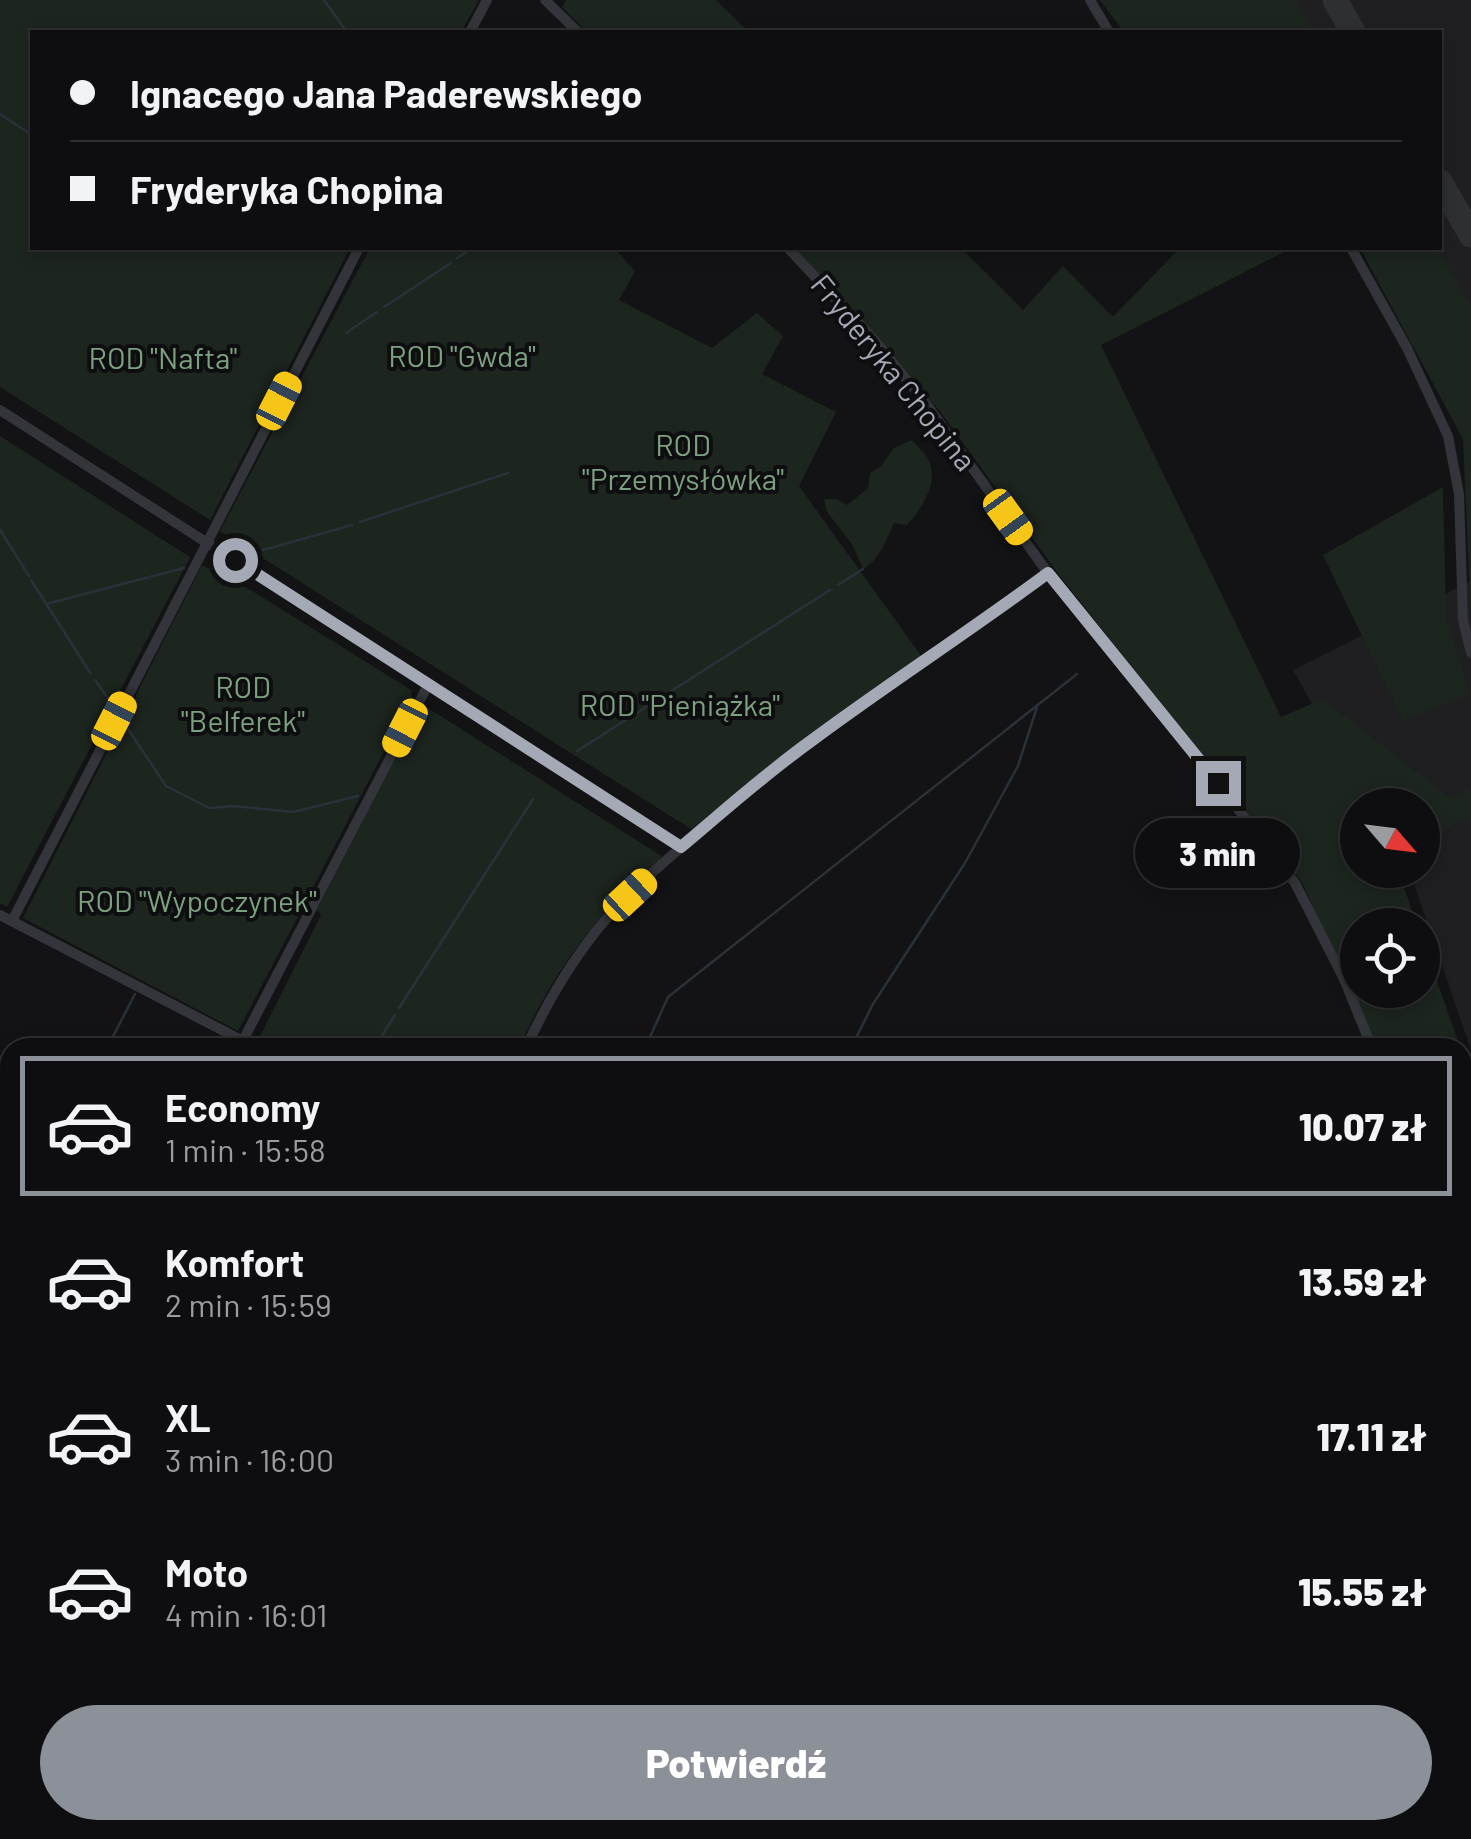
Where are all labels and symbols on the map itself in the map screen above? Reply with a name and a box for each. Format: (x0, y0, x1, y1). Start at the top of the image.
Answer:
street label: Fryderyka Chopina (804, 266, 985, 477)
park label: ROD "Gwda" (388, 337, 536, 373)
park label: ROD "Nafta" (89, 339, 238, 375)
car (252, 367, 306, 435)
park label: ROD "Przemysłówka" (582, 426, 784, 496)
car (978, 484, 1038, 550)
route start (213, 538, 258, 583)
park label: ROD "Belferek" (181, 668, 305, 738)
park label: ROD "Pieniążka" (580, 686, 780, 722)
car (87, 687, 141, 755)
car (378, 694, 432, 762)
route end (1196, 761, 1241, 806)
north arrow (1340, 788, 1440, 888)
callout: 3 min (1136, 818, 1300, 888)
car (598, 864, 662, 926)
park label: ROD "Wypoczynek" (77, 882, 317, 918)

